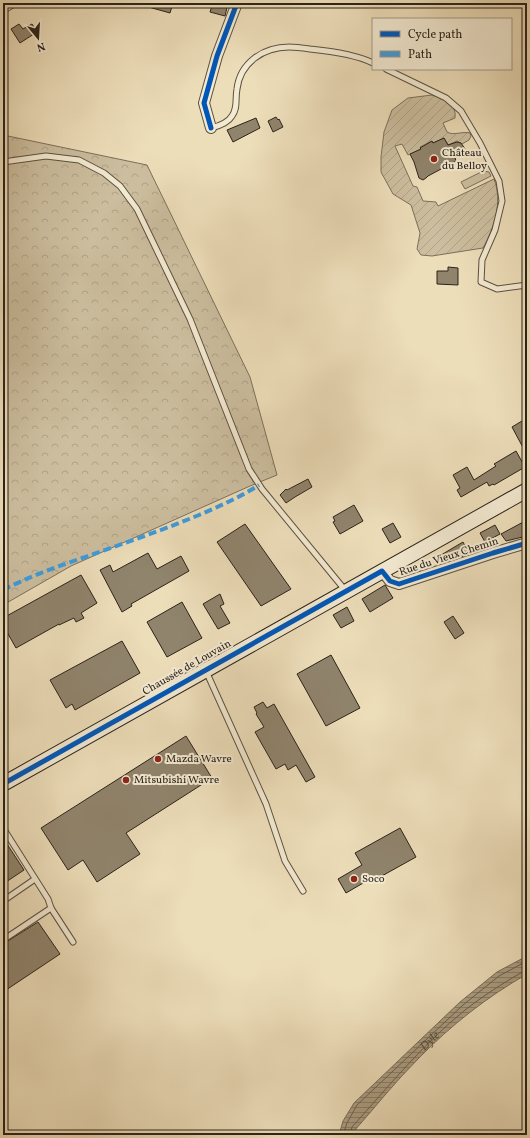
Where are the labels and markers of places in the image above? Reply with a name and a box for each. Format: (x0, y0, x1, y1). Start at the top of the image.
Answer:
place label: Château du Belloy (442, 146, 487, 174)
marker: Château du Belloy (429, 154, 439, 164)
place label: Mazda Wavre (166, 752, 232, 767)
marker: Mazda Wavre (153, 754, 163, 764)
place label: Mitsubishi Wavre (134, 773, 219, 788)
marker: Mitsubishi Wavre (121, 775, 131, 785)
place label: Soco (362, 872, 385, 887)
marker: Soco (349, 874, 359, 884)

